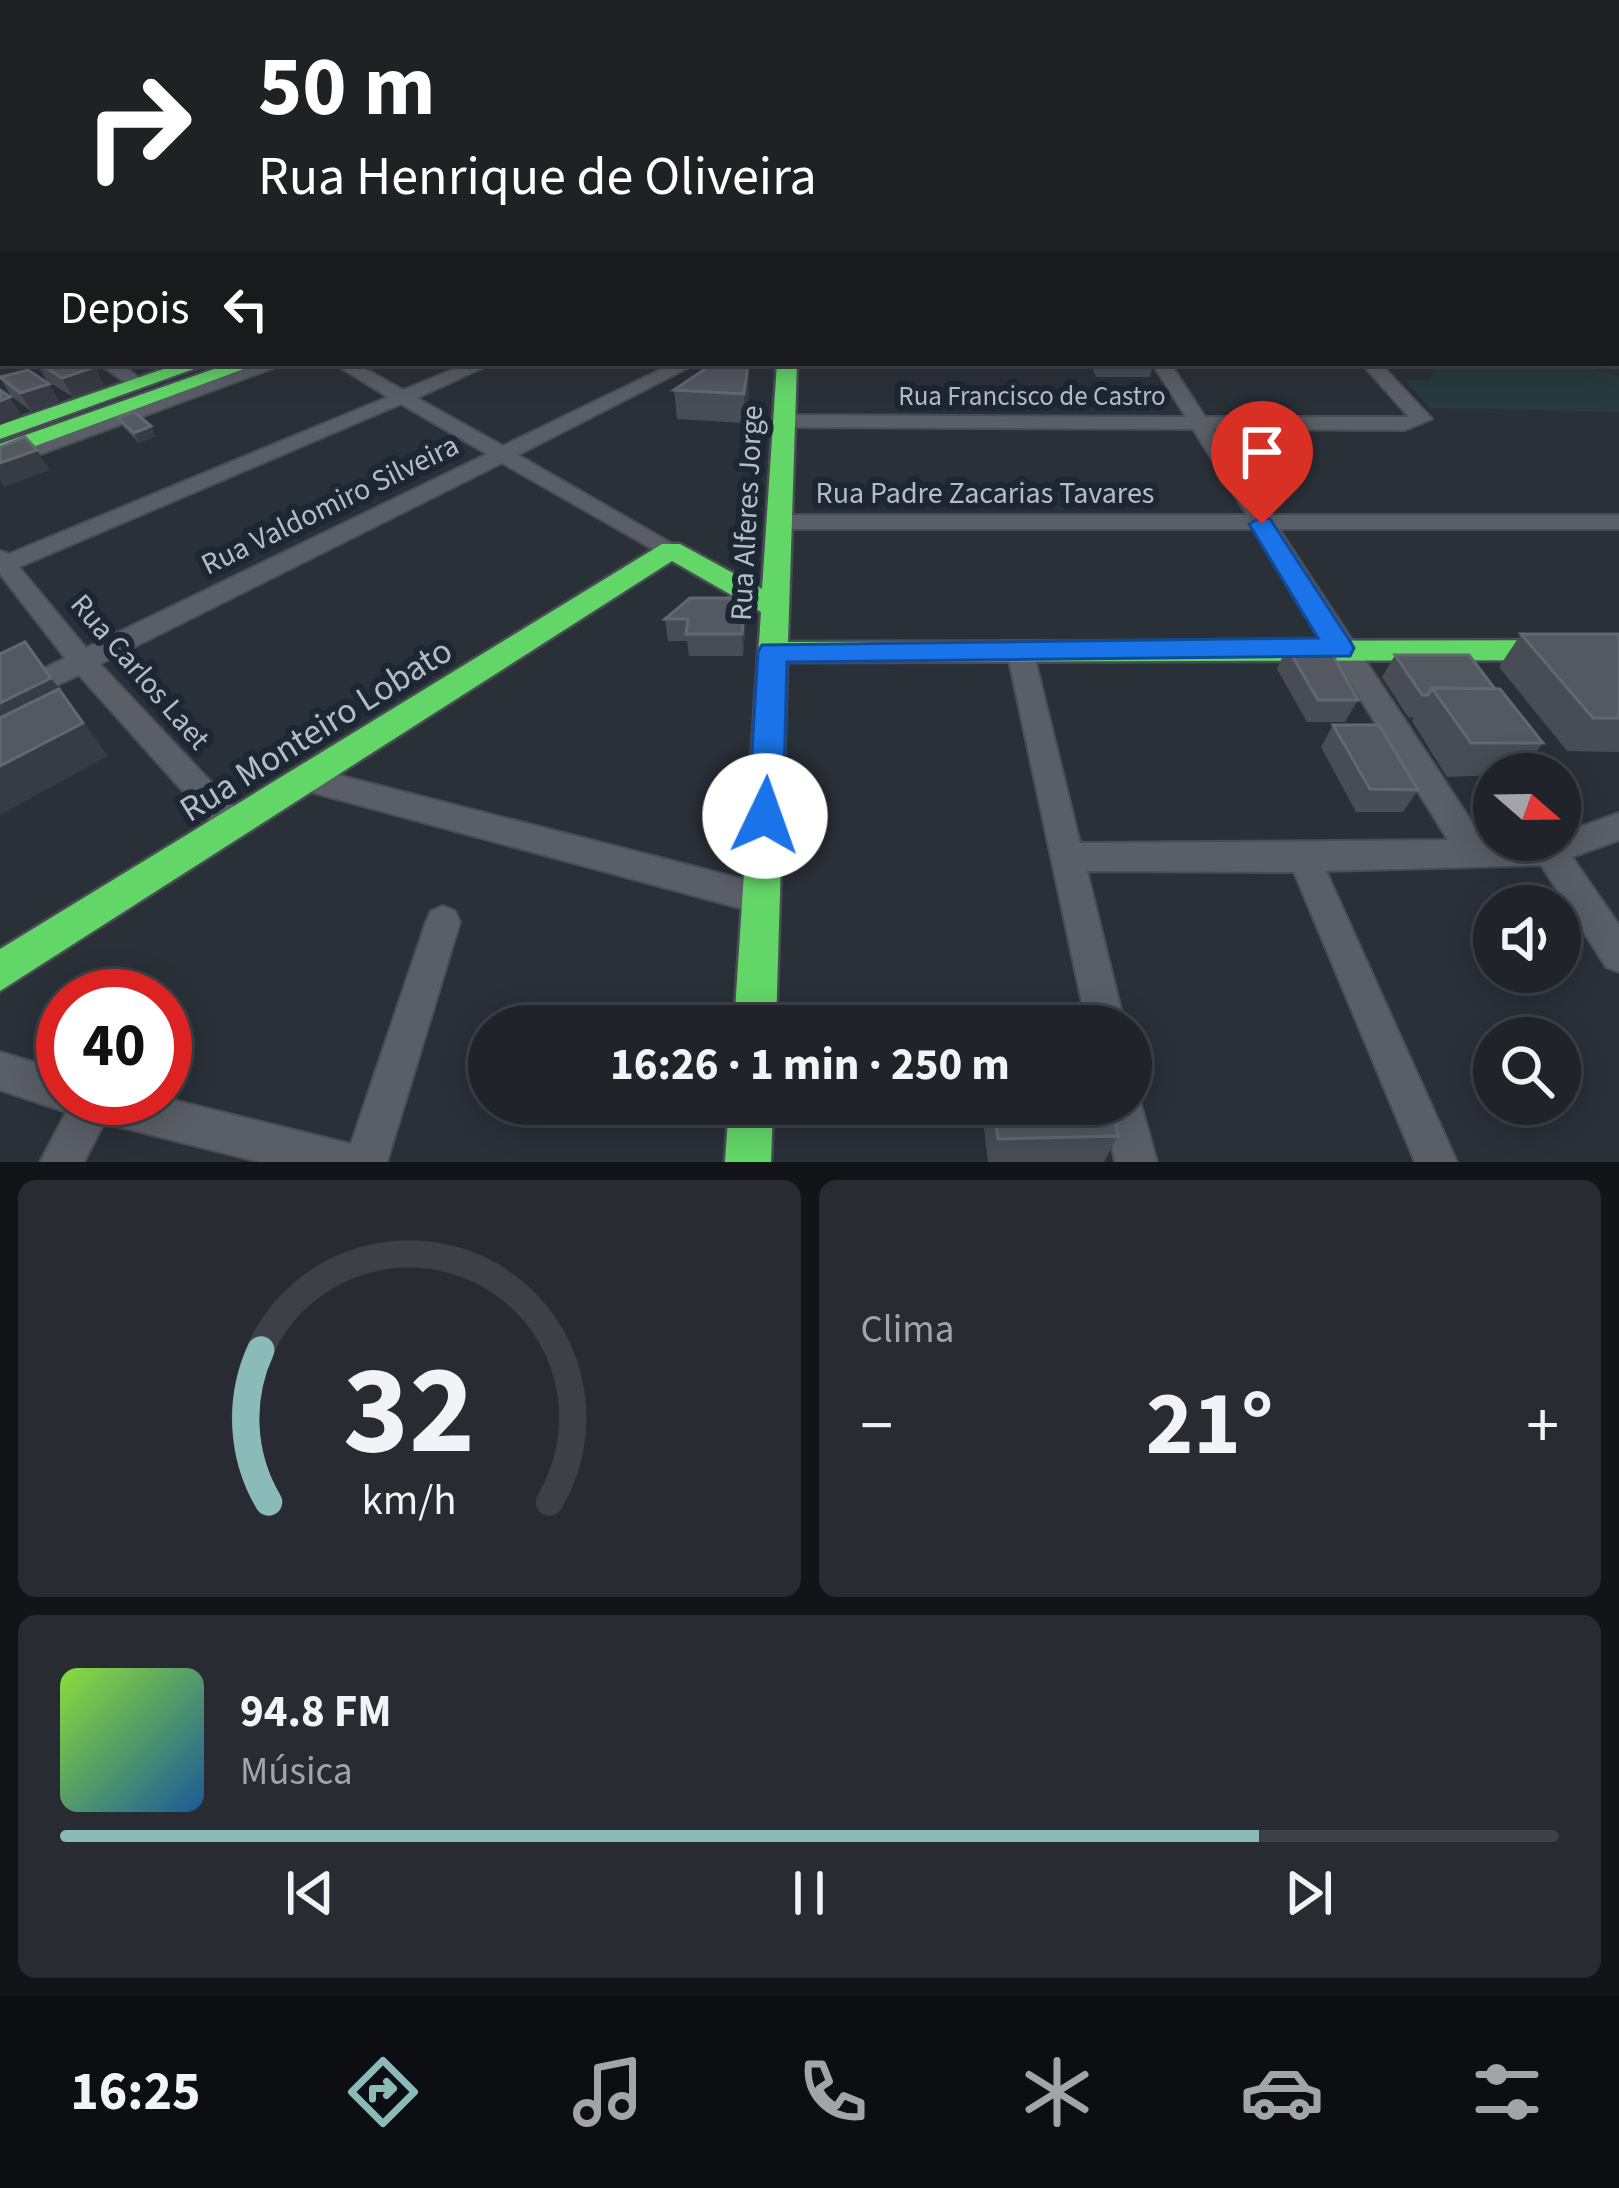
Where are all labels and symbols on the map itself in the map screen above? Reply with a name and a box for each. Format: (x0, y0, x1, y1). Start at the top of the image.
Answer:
street label: Rua Francisco de Castro (898, 377, 1166, 416)
pin (1211, 401, 1313, 524)
street label: Rua Alferes Jorge (720, 404, 774, 622)
street label: Rua Valdomiro Silveira (194, 424, 466, 586)
street label: Rua Padre Zacarias Tavares (816, 472, 1154, 515)
street label: Rua Carlos Laet (60, 585, 220, 759)
street label: Rua Monteiro Lobato (170, 625, 462, 835)
position arrow (702, 753, 828, 879)
north arrow (1473, 753, 1581, 861)
speed limit sign: 40 (36, 969, 192, 1125)

